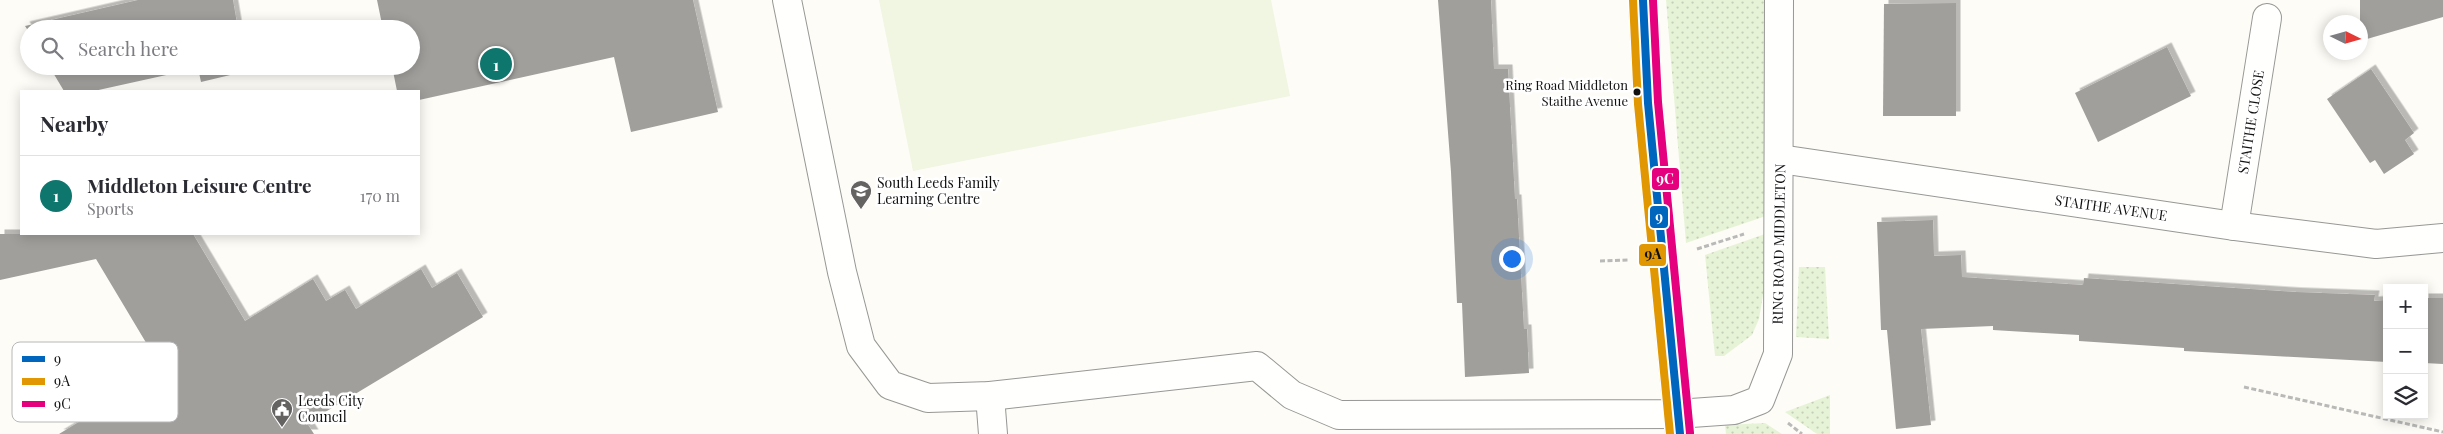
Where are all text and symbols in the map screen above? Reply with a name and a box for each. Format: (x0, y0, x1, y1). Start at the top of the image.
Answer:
north arrow (2323, 15, 2368, 60)
search box (20, 20, 420, 75)
icon: search (38, 34, 66, 62)
text: Search here (78, 35, 178, 61)
pin: 1 (480, 45, 512, 83)
street label: STAITHE CLOSE (2233, 69, 2268, 175)
place label: Ring Road Middleton Staithe Avenue (1505, 76, 1628, 109)
marker: Ring Road Middleton Staithe Avenue (1632, 87, 1642, 97)
text: Nearby (40, 109, 109, 137)
street label: RING ROAD MIDDLETON (1768, 163, 1789, 325)
line badge: 9C (1651, 167, 1680, 191)
text: 9C (1656, 169, 1674, 188)
text: Middleton Leisure Centre (87, 172, 312, 198)
place label: South Leeds Family Learning Centre (877, 173, 1000, 208)
school or university icon: South Leeds Family Learning Centre (849, 179, 873, 210)
text: 1 (53, 185, 59, 206)
text: 170 m (360, 185, 400, 206)
street label: STAITHE AVENUE (2054, 190, 2168, 225)
text: Sports (87, 198, 134, 219)
line badge: 9 (1649, 205, 1669, 229)
text: 9 (1655, 207, 1663, 226)
line badge: 9A (1638, 243, 1667, 267)
text: 9A (1644, 244, 1662, 263)
your location (1499, 246, 1525, 272)
map controls (2383, 284, 2428, 419)
button: + (2383, 284, 2428, 329)
button: − (2383, 329, 2428, 374)
legend (12, 342, 178, 422)
text: 9 (54, 349, 61, 368)
text: 9A (54, 371, 70, 390)
button: layers (2383, 374, 2428, 419)
place label: Leeds City Council (298, 391, 364, 426)
text: 9C (54, 394, 71, 413)
public building icon: Leeds City Council (270, 397, 294, 428)

